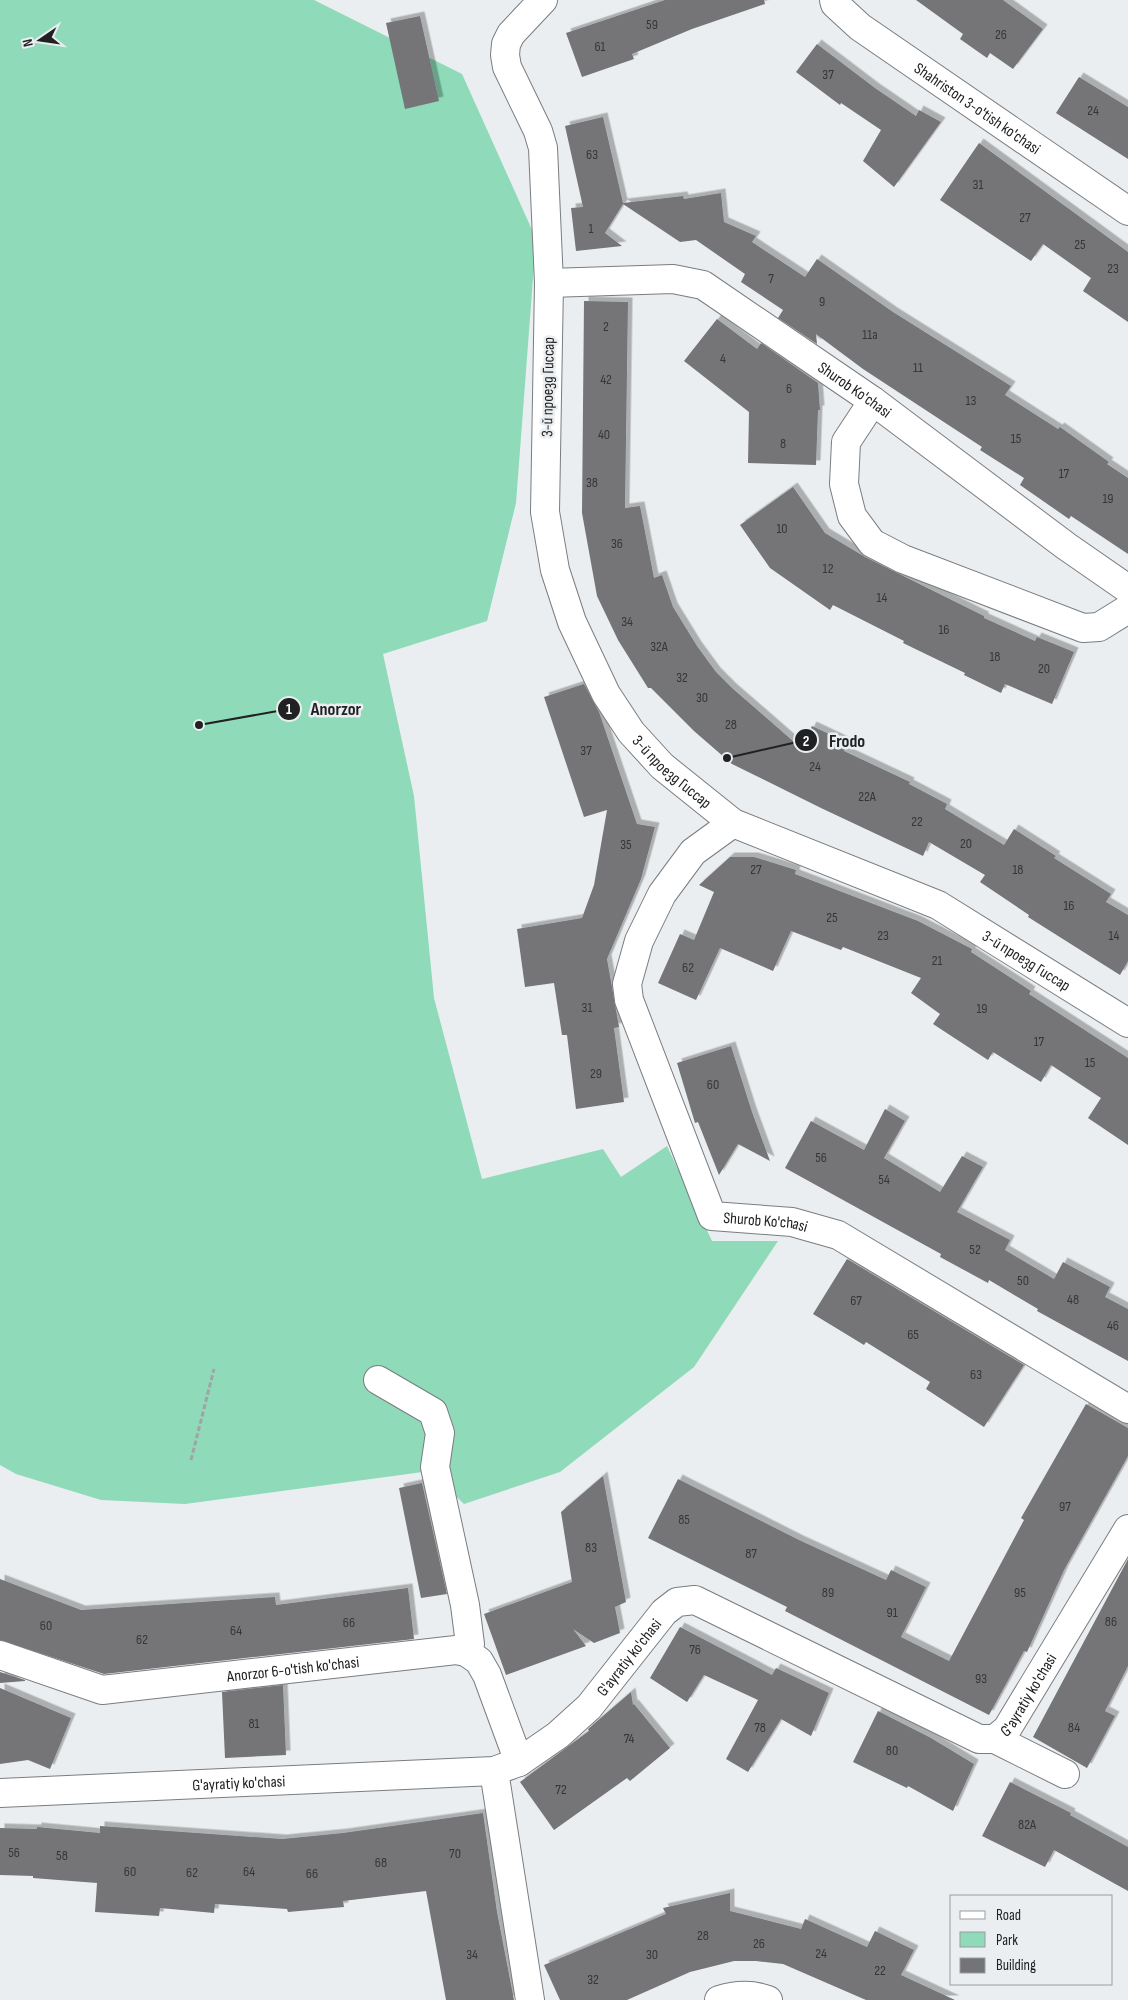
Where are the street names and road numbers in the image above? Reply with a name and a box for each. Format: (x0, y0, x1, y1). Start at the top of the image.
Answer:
street label: Shahriston 3-o'tish ko'chasi (910, 59, 1044, 159)
street label: 3-й проезд Гиссар (538, 337, 559, 437)
street label: Shurob Ko'chasi (814, 358, 895, 422)
street label: 3-й проезд Гиссар (628, 732, 715, 813)
street label: 3-й проезд Гиссар (978, 927, 1073, 996)
street label: Shurob Ko'chasi (723, 1209, 810, 1237)
street label: G'ayratiy ko'chasi (593, 1615, 666, 1700)
street label: G'ayratiy ko'chasi (997, 1650, 1061, 1741)
street label: Anorzor 6-o'tish ko'chasi (225, 1653, 360, 1687)
street label: G'ayratiy ko'chasi (192, 1772, 286, 1795)

